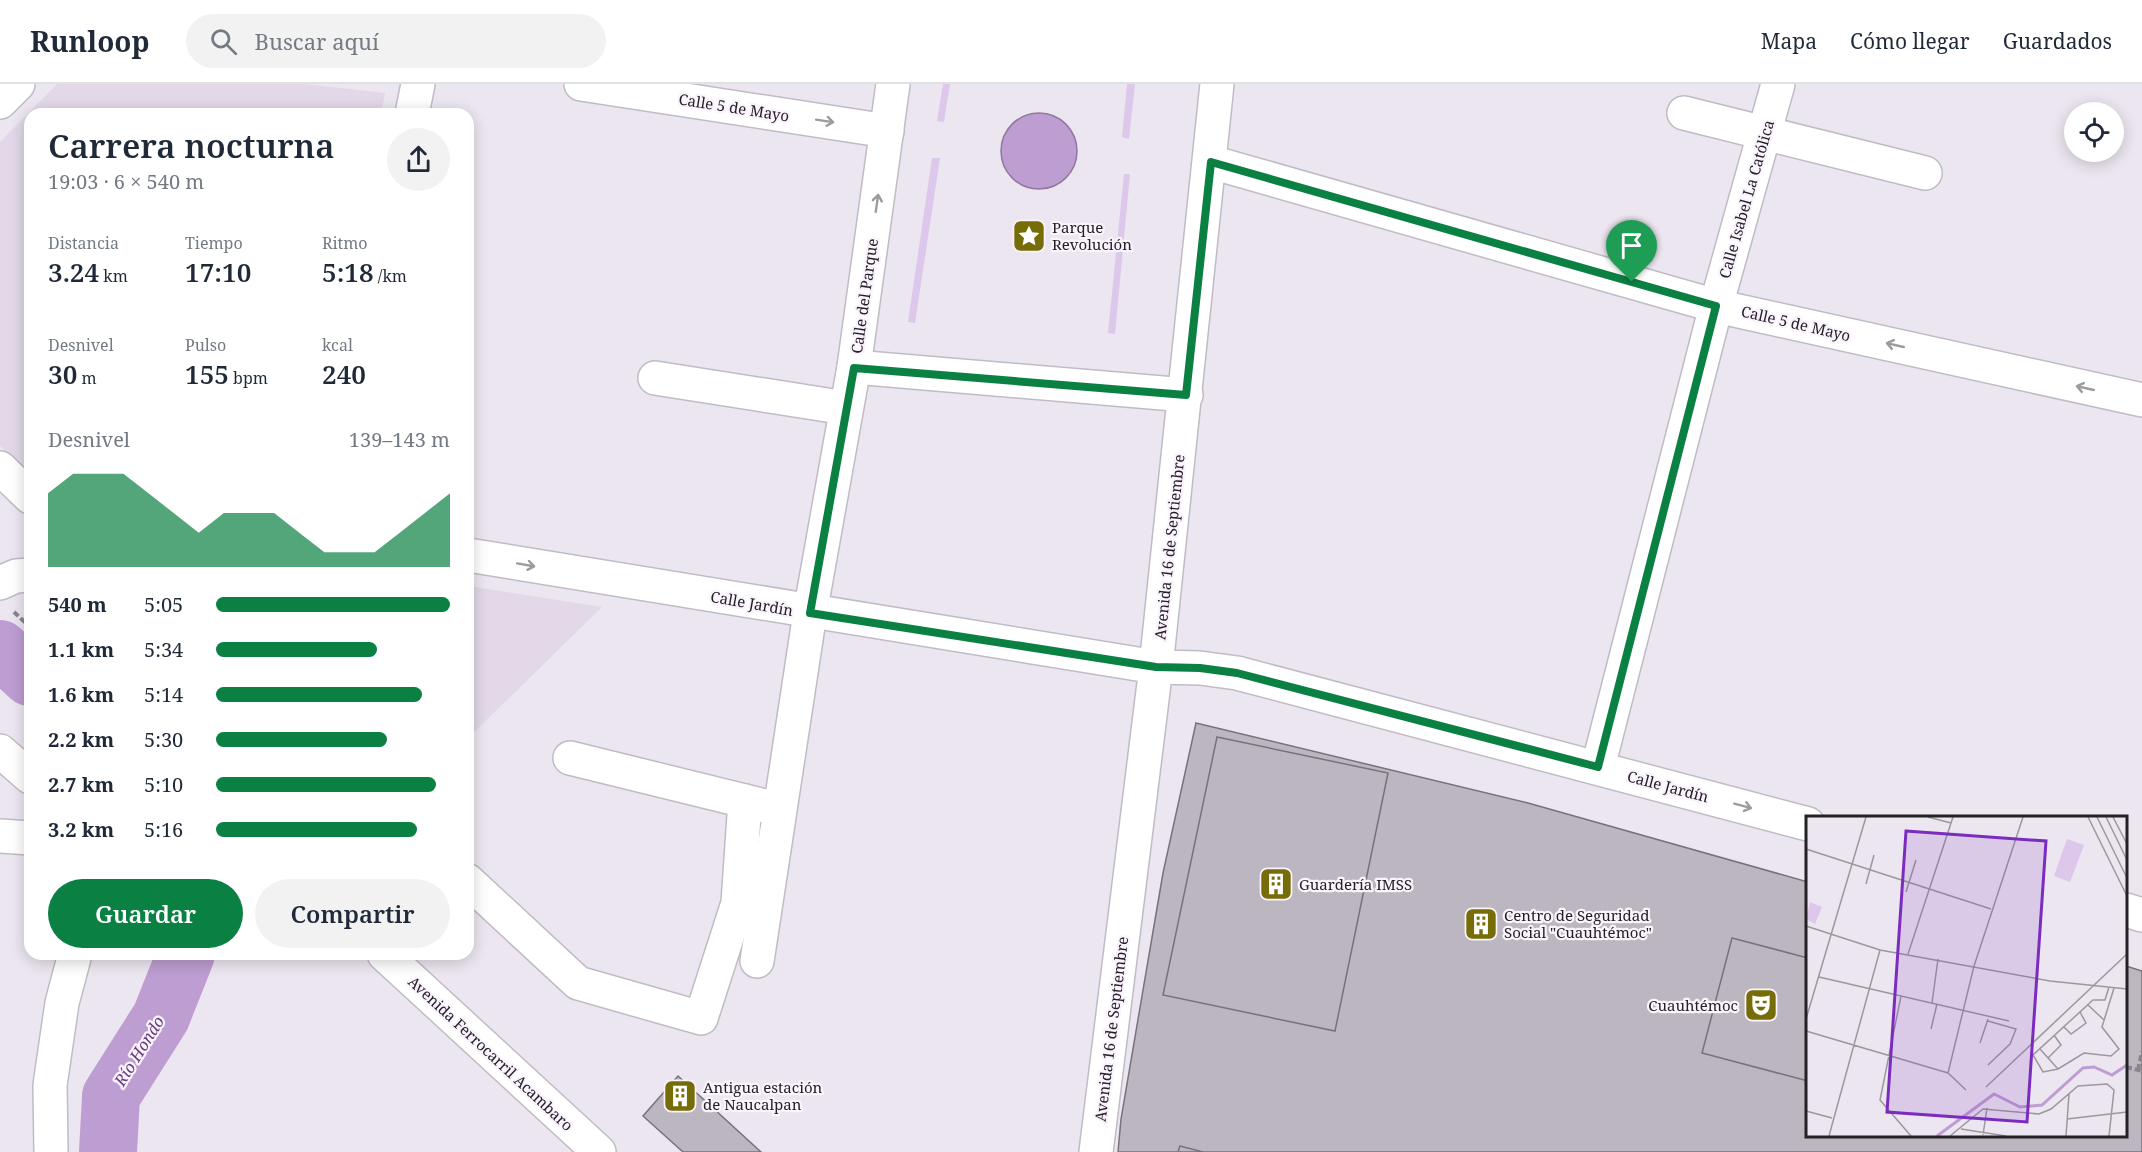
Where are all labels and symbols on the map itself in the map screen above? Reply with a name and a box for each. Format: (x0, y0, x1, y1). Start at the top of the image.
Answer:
street label: Calle 5 de Mayo (677, 88, 791, 126)
one-way arrow (815, 116, 835, 127)
street label: Calle Isabel La Católica (1714, 117, 1778, 281)
one-way arrow (871, 193, 882, 213)
place label: Parque Revolución (1052, 217, 1132, 254)
place icon: Parque Revolución (1011, 218, 1047, 254)
pin (1606, 220, 1657, 282)
street label: Calle del Parque (846, 237, 882, 355)
street label: Calle 5 de Mayo (1739, 301, 1853, 345)
one-way arrow (1885, 339, 1904, 351)
one-way arrow (2076, 381, 2095, 393)
street label: Avenida 16 de Septiembre (1149, 453, 1189, 641)
one-way arrow (515, 559, 535, 570)
street label: Calle Jardín (709, 586, 795, 620)
street label: Calle Jardín (1625, 766, 1711, 807)
one-way arrow (1733, 801, 1752, 813)
inset map (1806, 816, 2127, 1137)
building icon: Guardería IMSS (1258, 866, 1294, 902)
place label: Guardería IMSS (1299, 874, 1412, 894)
place label: Centro de Seguridad Social "Cuauhtémoc" (1504, 905, 1652, 942)
building icon: Centro de Seguridad Social "Cuauhtémoc" (1463, 906, 1499, 942)
street label: Avenida 16 de Septiembre (1090, 935, 1132, 1123)
street label: Avenida Ferrocarril Acambaro (404, 971, 578, 1135)
theatre icon: Cuauhtémoc (1743, 987, 1779, 1023)
place label: Cuauhtémoc (1648, 995, 1738, 1015)
water label: Río Hondo (108, 1012, 169, 1091)
place label: Antigua estación de Naucalpan (703, 1077, 823, 1114)
building icon: Antigua estación de Naucalpan (662, 1078, 698, 1114)

